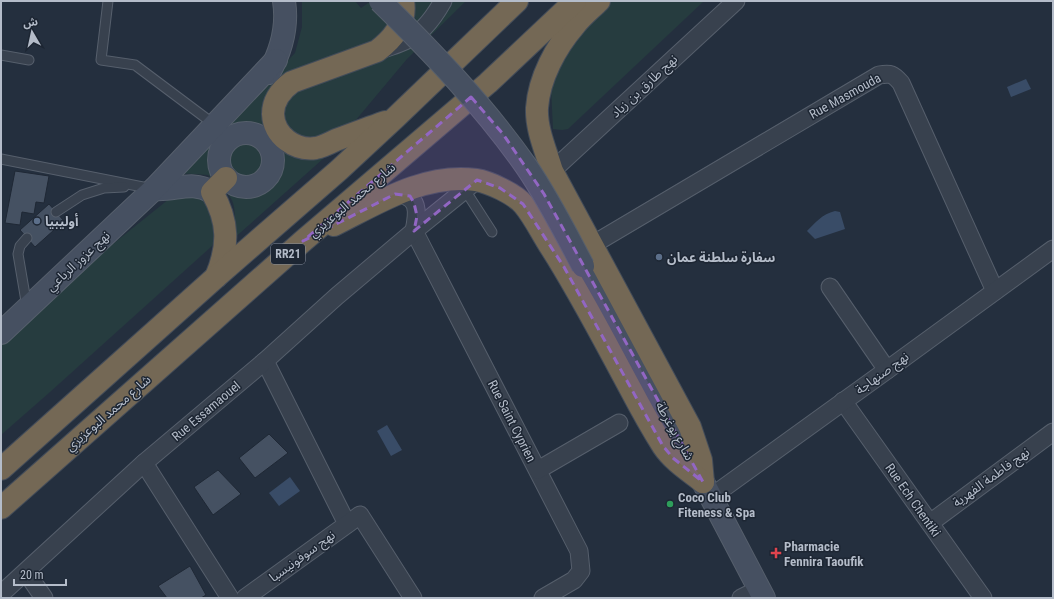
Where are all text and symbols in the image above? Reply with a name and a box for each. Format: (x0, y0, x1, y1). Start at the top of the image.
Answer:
north arrow (12, 12, 52, 52)
text: ش (22, 15, 39, 30)
street label: نهج طارق بن زياد (608, 51, 683, 123)
street label: Rue Masmouda (807, 70, 883, 122)
street label: شارع محمد البوعزيزي (306, 160, 400, 243)
place label: أوليبيا (45, 213, 79, 229)
marker: أوليبيا (32, 216, 42, 226)
street label: نهج عزوز الرباعي (43, 228, 115, 296)
road number: RR21 (271, 244, 305, 264)
place label: سفارة سلطنة عمان (667, 250, 775, 265)
marker: سفارة سلطنة عمان (654, 252, 664, 262)
street label: نهج صنهاجة (852, 349, 913, 400)
street label: شارع محمد البوعزيزي (62, 372, 156, 456)
street label: Rue Essamaouel (169, 378, 243, 444)
street label: Rue Saint Cyprien (485, 378, 539, 464)
street label: شارع يوغرطة (650, 399, 697, 464)
street label: نهج فاطمة الفهرية (950, 444, 1034, 512)
street label: Rue Ech Chentiki (882, 461, 944, 539)
place label: Coco Club Fiteness & Spa (678, 490, 755, 520)
marker: Coco Club Fiteness & Spa (665, 499, 675, 509)
street label: نهج سوفونيسبا (266, 527, 339, 587)
place label: Pharmacie Fennira Taoufik (784, 539, 864, 569)
marker: Pharmacie Fennira Taoufik (771, 548, 781, 558)
scale bar (14, 561, 66, 587)
text: 20 m (20, 568, 44, 582)

